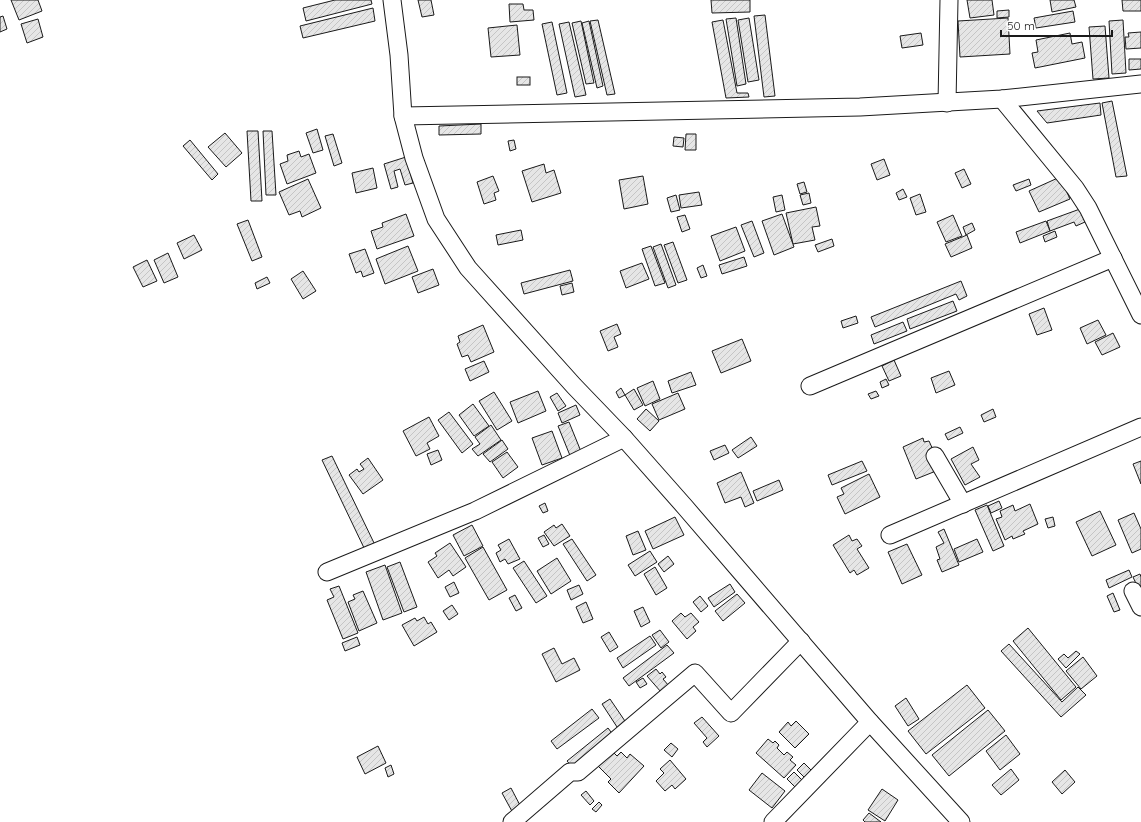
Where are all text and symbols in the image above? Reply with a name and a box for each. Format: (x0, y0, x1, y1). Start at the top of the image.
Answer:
scale bar (1001, 12, 1112, 38)
text: 50 m (1007, 18, 1035, 33)

